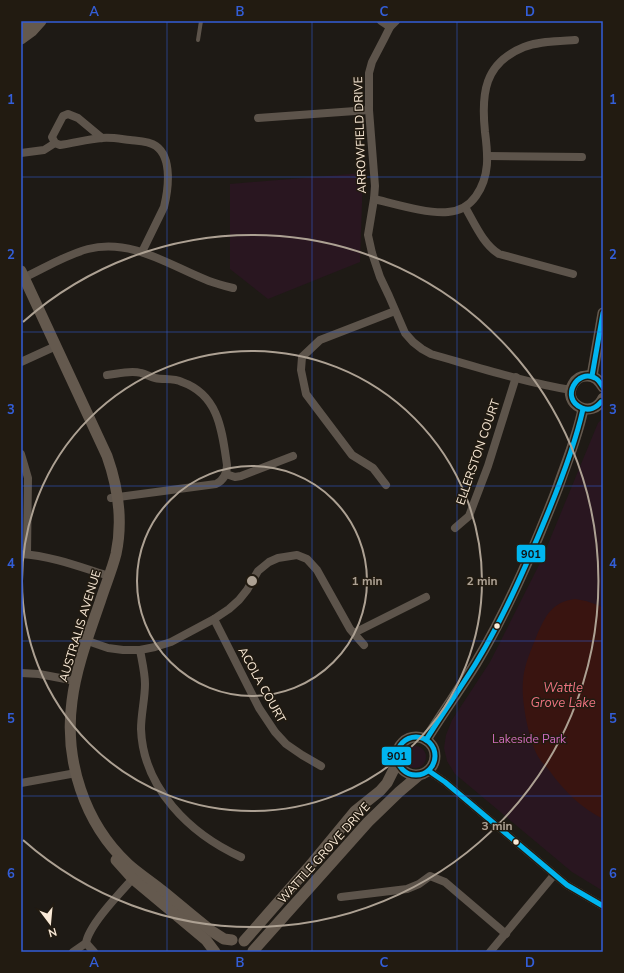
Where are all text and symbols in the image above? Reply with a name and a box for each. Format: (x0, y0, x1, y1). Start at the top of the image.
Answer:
text: A (89, 3, 99, 21)
text: B (236, 3, 245, 21)
text: C (380, 3, 389, 21)
text: D (525, 3, 535, 21)
street label: ARROWFIELD DRIVE (350, 76, 370, 194)
text: 1 (7, 91, 15, 109)
text: 1 (609, 91, 617, 109)
text: 2 (7, 246, 15, 264)
text: 2 (609, 246, 617, 264)
street label: ELLERSTON COURT (452, 396, 504, 507)
text: 3 (7, 401, 15, 419)
text: 3 (609, 401, 617, 419)
line badge: 901 (516, 544, 546, 563)
text: 901 (521, 547, 541, 562)
text: 4 (7, 555, 15, 573)
text: 4 (609, 555, 617, 573)
street label: AUSTRALIS AVENUE (55, 568, 105, 684)
text: 1 min (351, 573, 383, 589)
text: 2 min (466, 573, 498, 589)
centre of rings (245, 574, 259, 588)
unlabelled marker (492, 621, 502, 631)
street label: ACOLA COURT (235, 644, 290, 727)
water label: Wattle Grove Lake (530, 679, 596, 712)
text: 5 (7, 710, 15, 728)
text: 5 (609, 710, 617, 728)
park label: Lakeside Park (492, 731, 567, 747)
line badge: 901 (381, 746, 412, 766)
text: 901 (387, 749, 407, 764)
street label: WATTLE GROVE DRIVE (274, 799, 374, 907)
text: 3 min (481, 818, 513, 834)
unlabelled marker (511, 837, 521, 847)
text: 6 (7, 865, 15, 883)
text: 6 (609, 865, 617, 883)
north arrow (30, 903, 70, 943)
text: N (47, 924, 59, 940)
text: A (89, 954, 99, 972)
text: B (236, 954, 245, 972)
text: C (380, 954, 389, 972)
text: D (525, 954, 535, 972)

